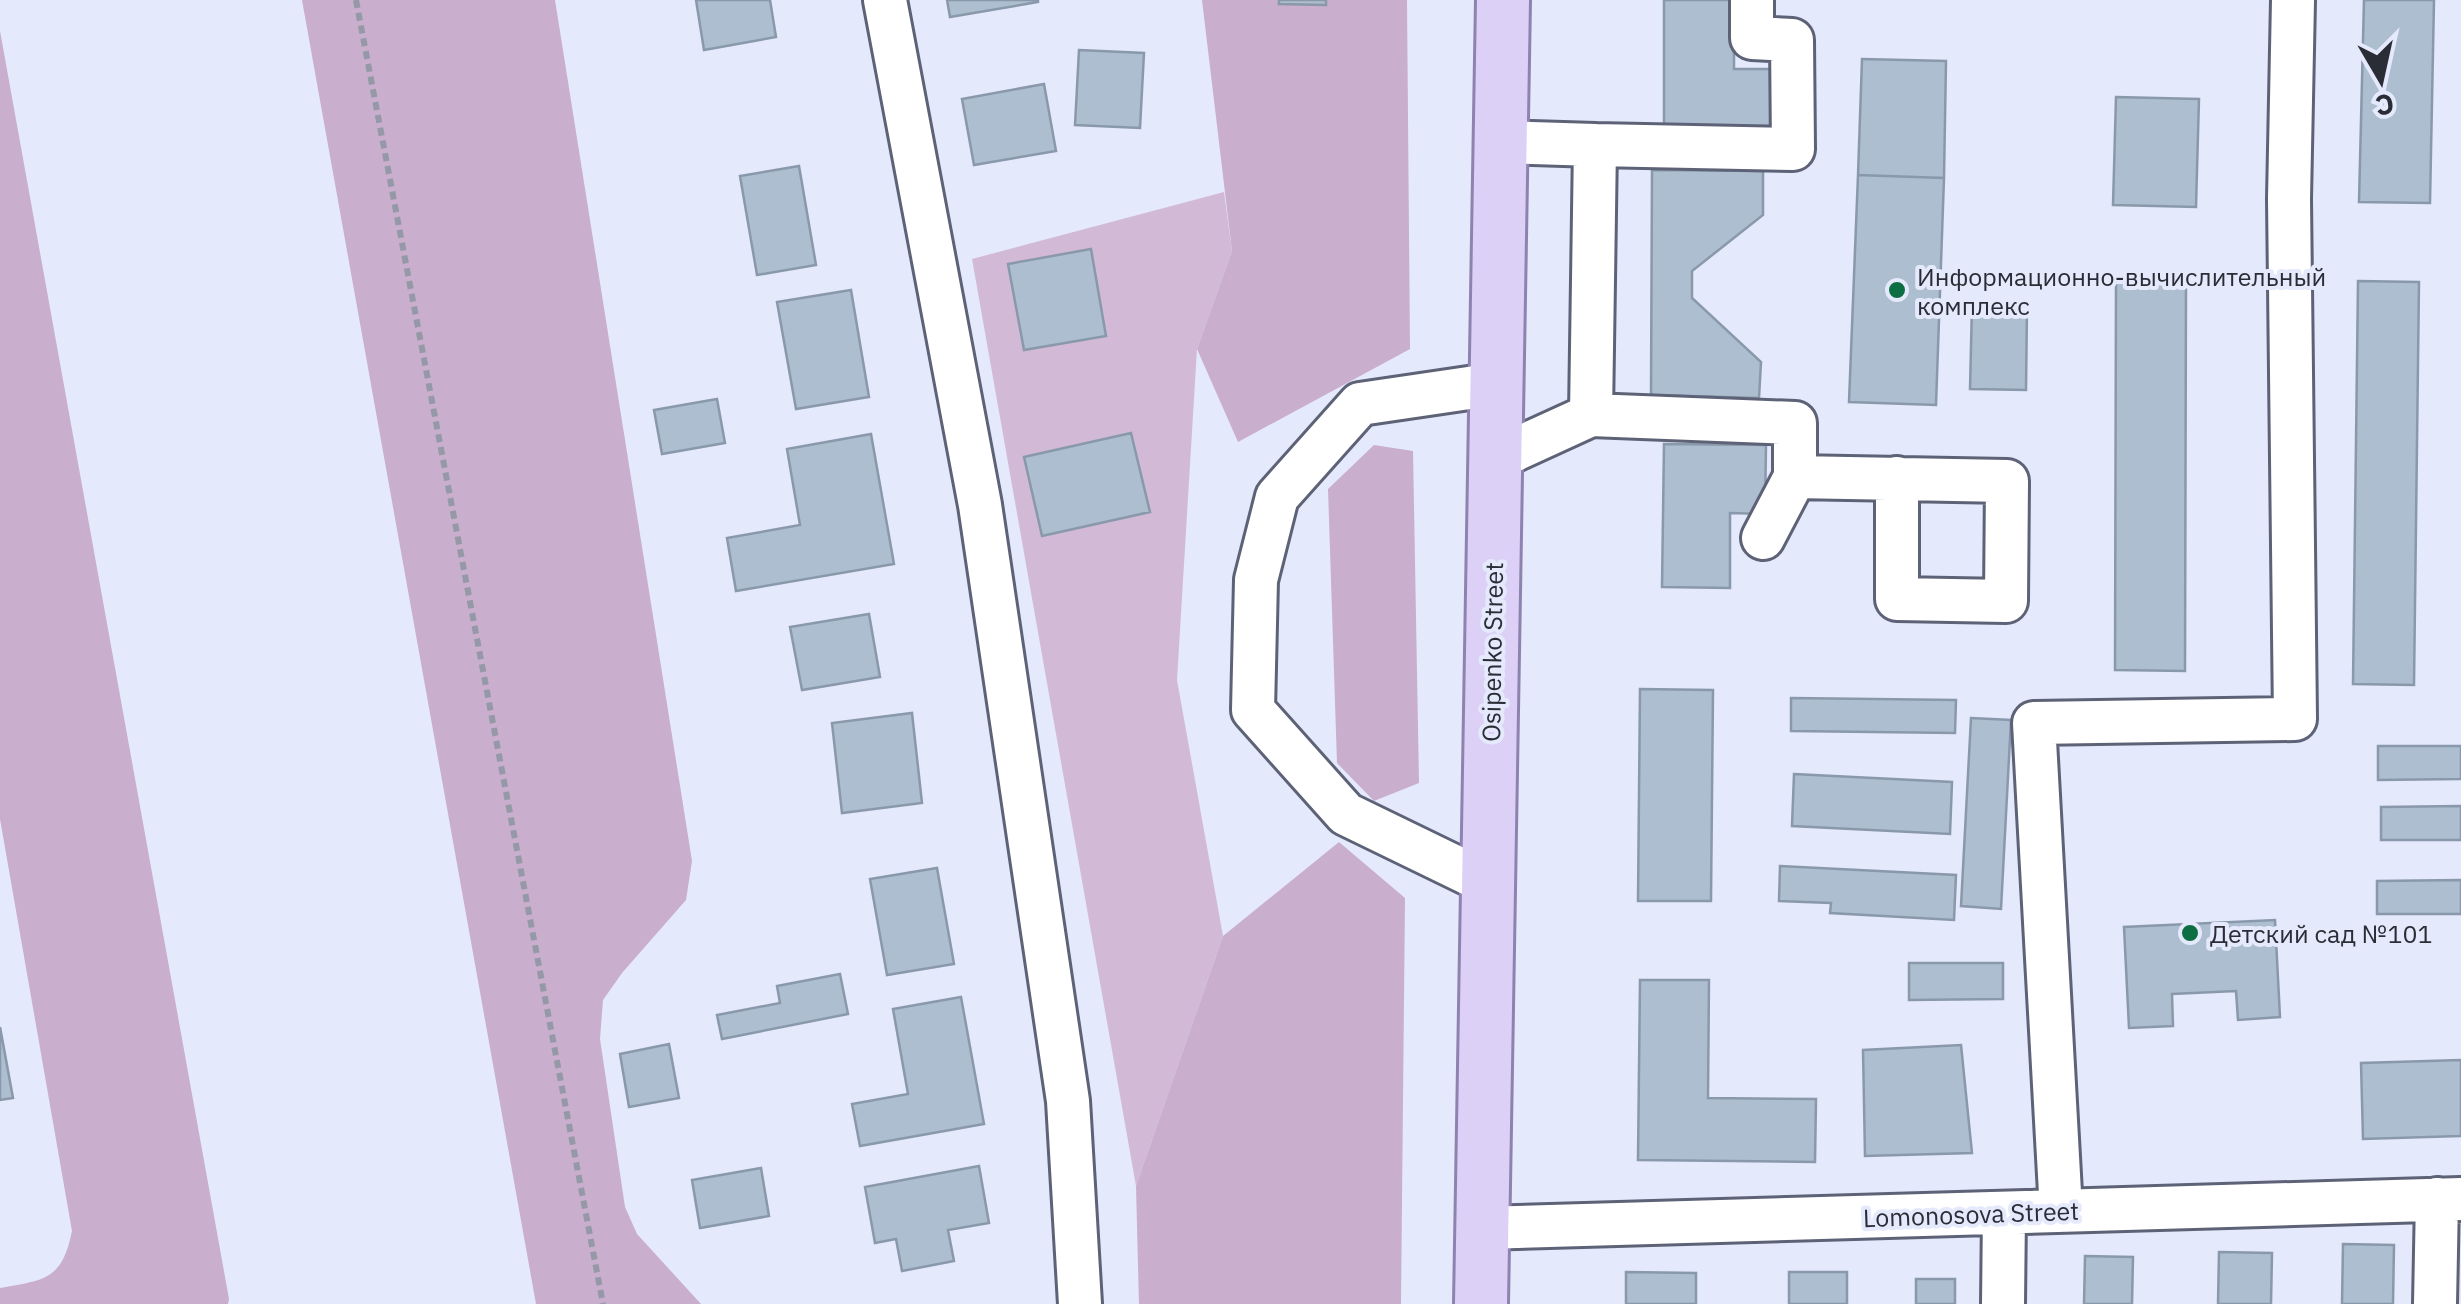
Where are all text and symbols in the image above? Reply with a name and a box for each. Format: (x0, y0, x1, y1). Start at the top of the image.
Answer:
north arrow (2331, 30, 2431, 130)
text: С (2373, 85, 2397, 125)
place label: Информационно-вычислительный комплекс (1917, 260, 2326, 322)
marker: Информационно-вычислительный комплекс (1886, 279, 1908, 301)
street label: Osipenko Street (1474, 562, 1510, 742)
place label: Детский сад №101 (2210, 917, 2433, 950)
marker: Детский сад №101 (2179, 922, 2201, 944)
street label: Lomonosova Street (1862, 1194, 2080, 1234)

